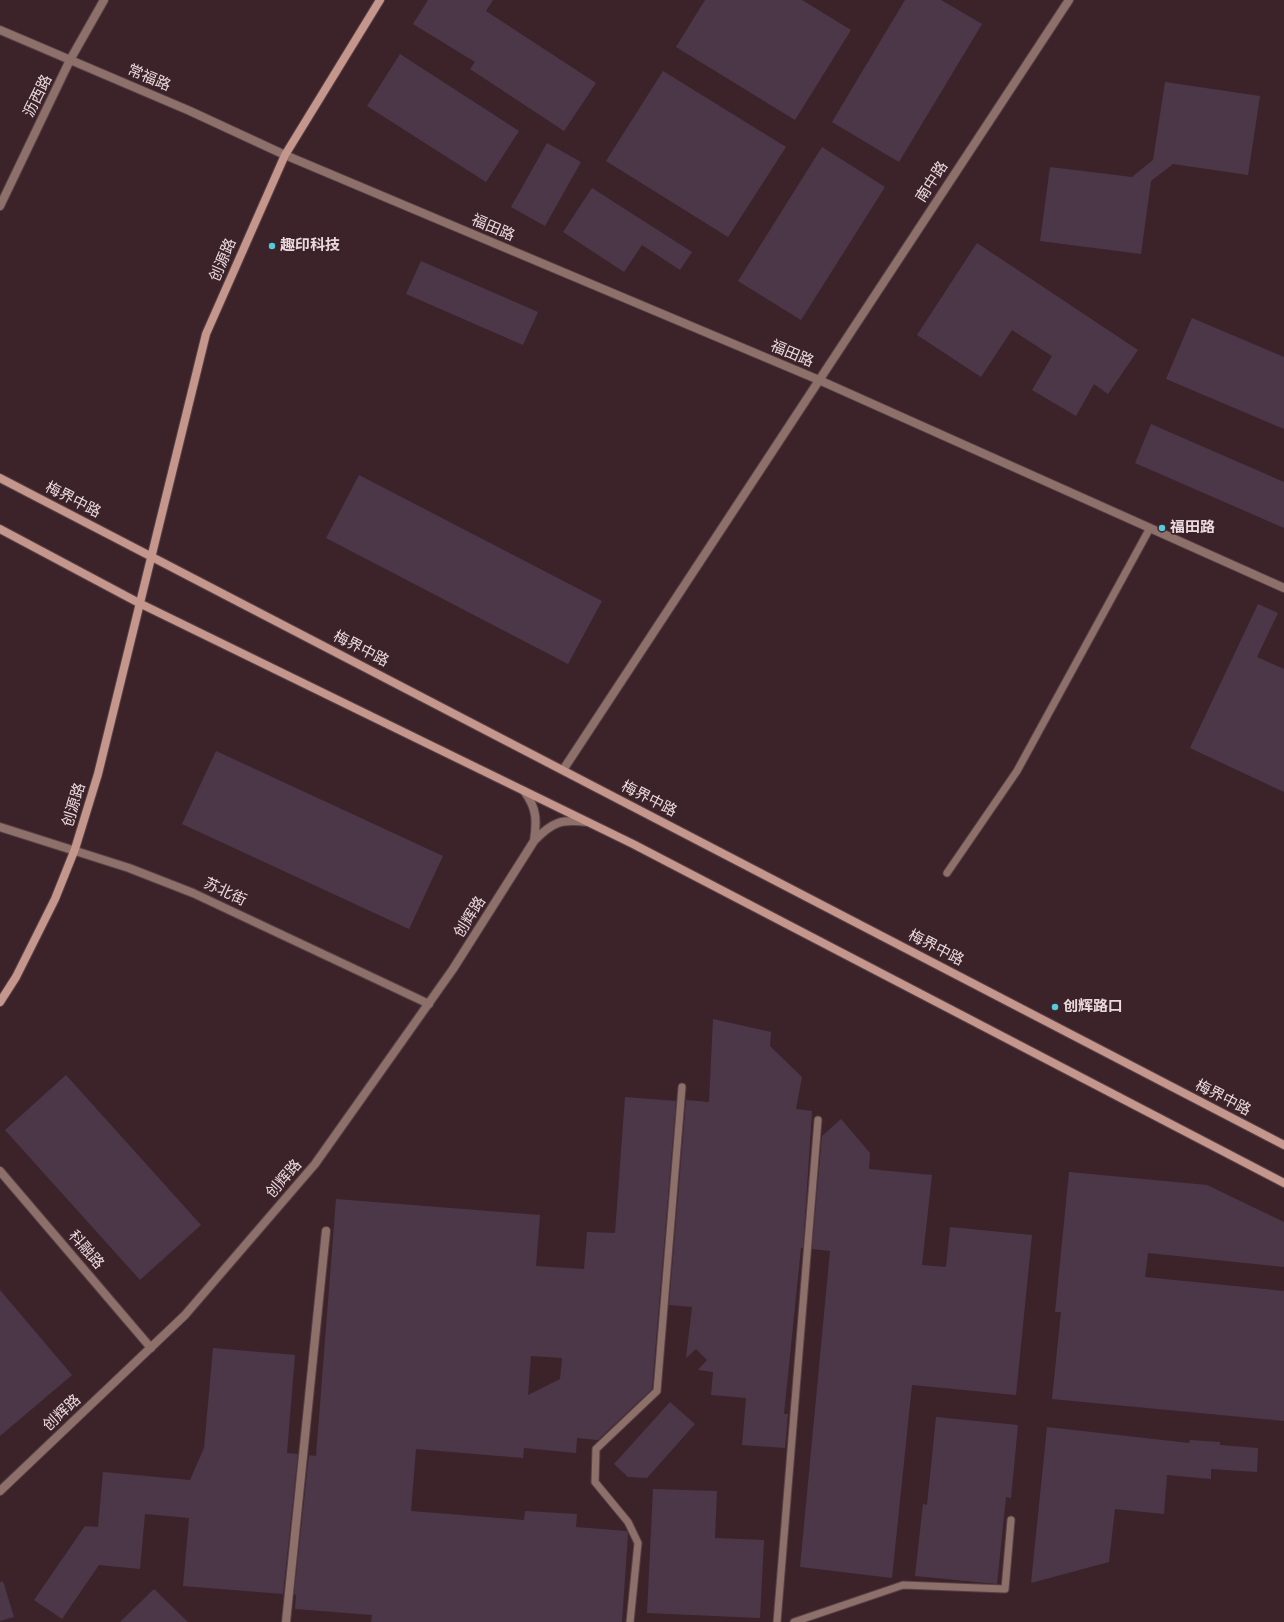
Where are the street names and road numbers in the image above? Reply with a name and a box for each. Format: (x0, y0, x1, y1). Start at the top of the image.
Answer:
street label: 常福路 (125, 61, 173, 95)
street label: 沥西路 (20, 72, 56, 120)
street label: 南中路 (912, 158, 952, 206)
street label: 福田路 (469, 211, 517, 245)
street label: 创源路 (206, 236, 240, 284)
street label: 福田路 (768, 337, 816, 371)
street label: 梅界中路 (42, 478, 104, 522)
street label: 梅界中路 (330, 627, 392, 671)
street label: 梅界中路 (618, 777, 680, 821)
street label: 创源路 (59, 781, 89, 829)
street label: 苏北街 (201, 874, 249, 910)
street label: 创辉路 (450, 893, 490, 941)
street label: 梅界中路 (905, 926, 967, 970)
street label: 梅界中路 (1192, 1076, 1254, 1120)
street label: 创辉路 (262, 1156, 306, 1202)
street label: 科融路 (64, 1227, 108, 1273)
street label: 创辉路 (39, 1391, 85, 1435)

